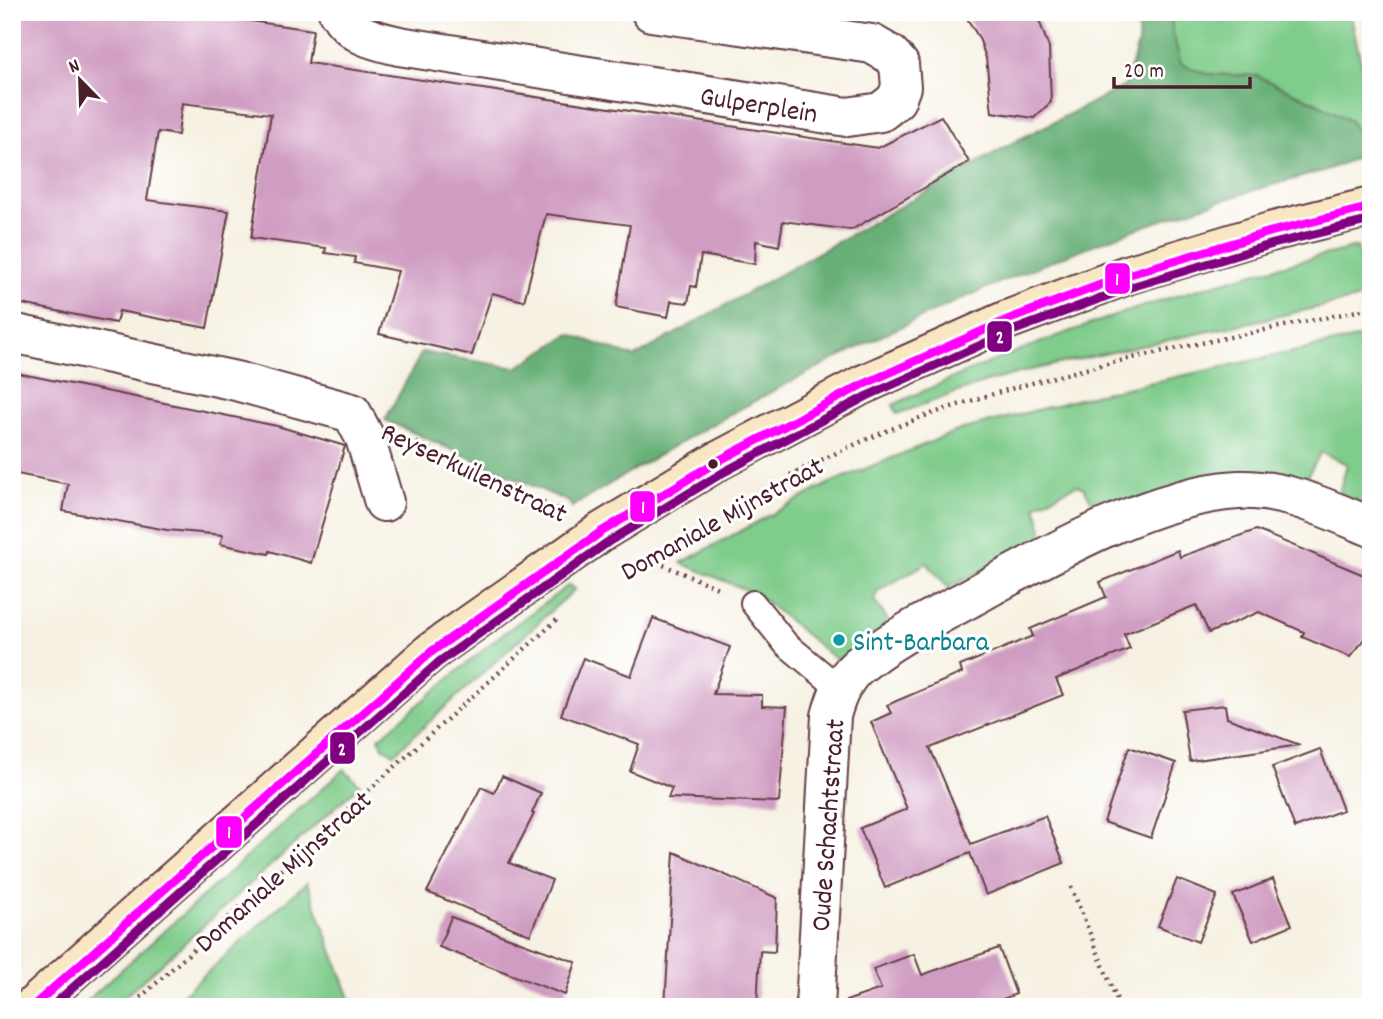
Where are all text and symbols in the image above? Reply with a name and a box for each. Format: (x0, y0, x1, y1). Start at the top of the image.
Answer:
north arrow (46, 46, 116, 116)
scale bar (1114, 46, 1250, 90)
text: N (65, 53, 84, 82)
text: 20 m (1124, 58, 1164, 88)
street label: Gulperplein (697, 79, 820, 137)
line badge: 1 (1104, 262, 1131, 295)
text: 1 (1115, 268, 1119, 295)
line badge: 2 (986, 320, 1013, 353)
text: 2 (996, 326, 1004, 353)
street label: Reyserkuilenstraat (373, 415, 573, 536)
street label: Domaniale Mijnstraat (615, 449, 832, 594)
unlabelled marker (706, 457, 720, 471)
line badge: 1 (629, 490, 656, 523)
text: 1 (641, 496, 645, 523)
place label: Sint-Barbara (853, 625, 990, 665)
marker: Sint-Barbara (831, 632, 847, 648)
street label: Oude Schachtstraat (804, 718, 858, 933)
line badge: 2 (329, 731, 356, 765)
text: 2 (338, 738, 346, 765)
street label: Domaniale Mijnstraat (188, 783, 383, 964)
line badge: 1 (215, 815, 243, 849)
text: 1 (227, 821, 231, 848)

